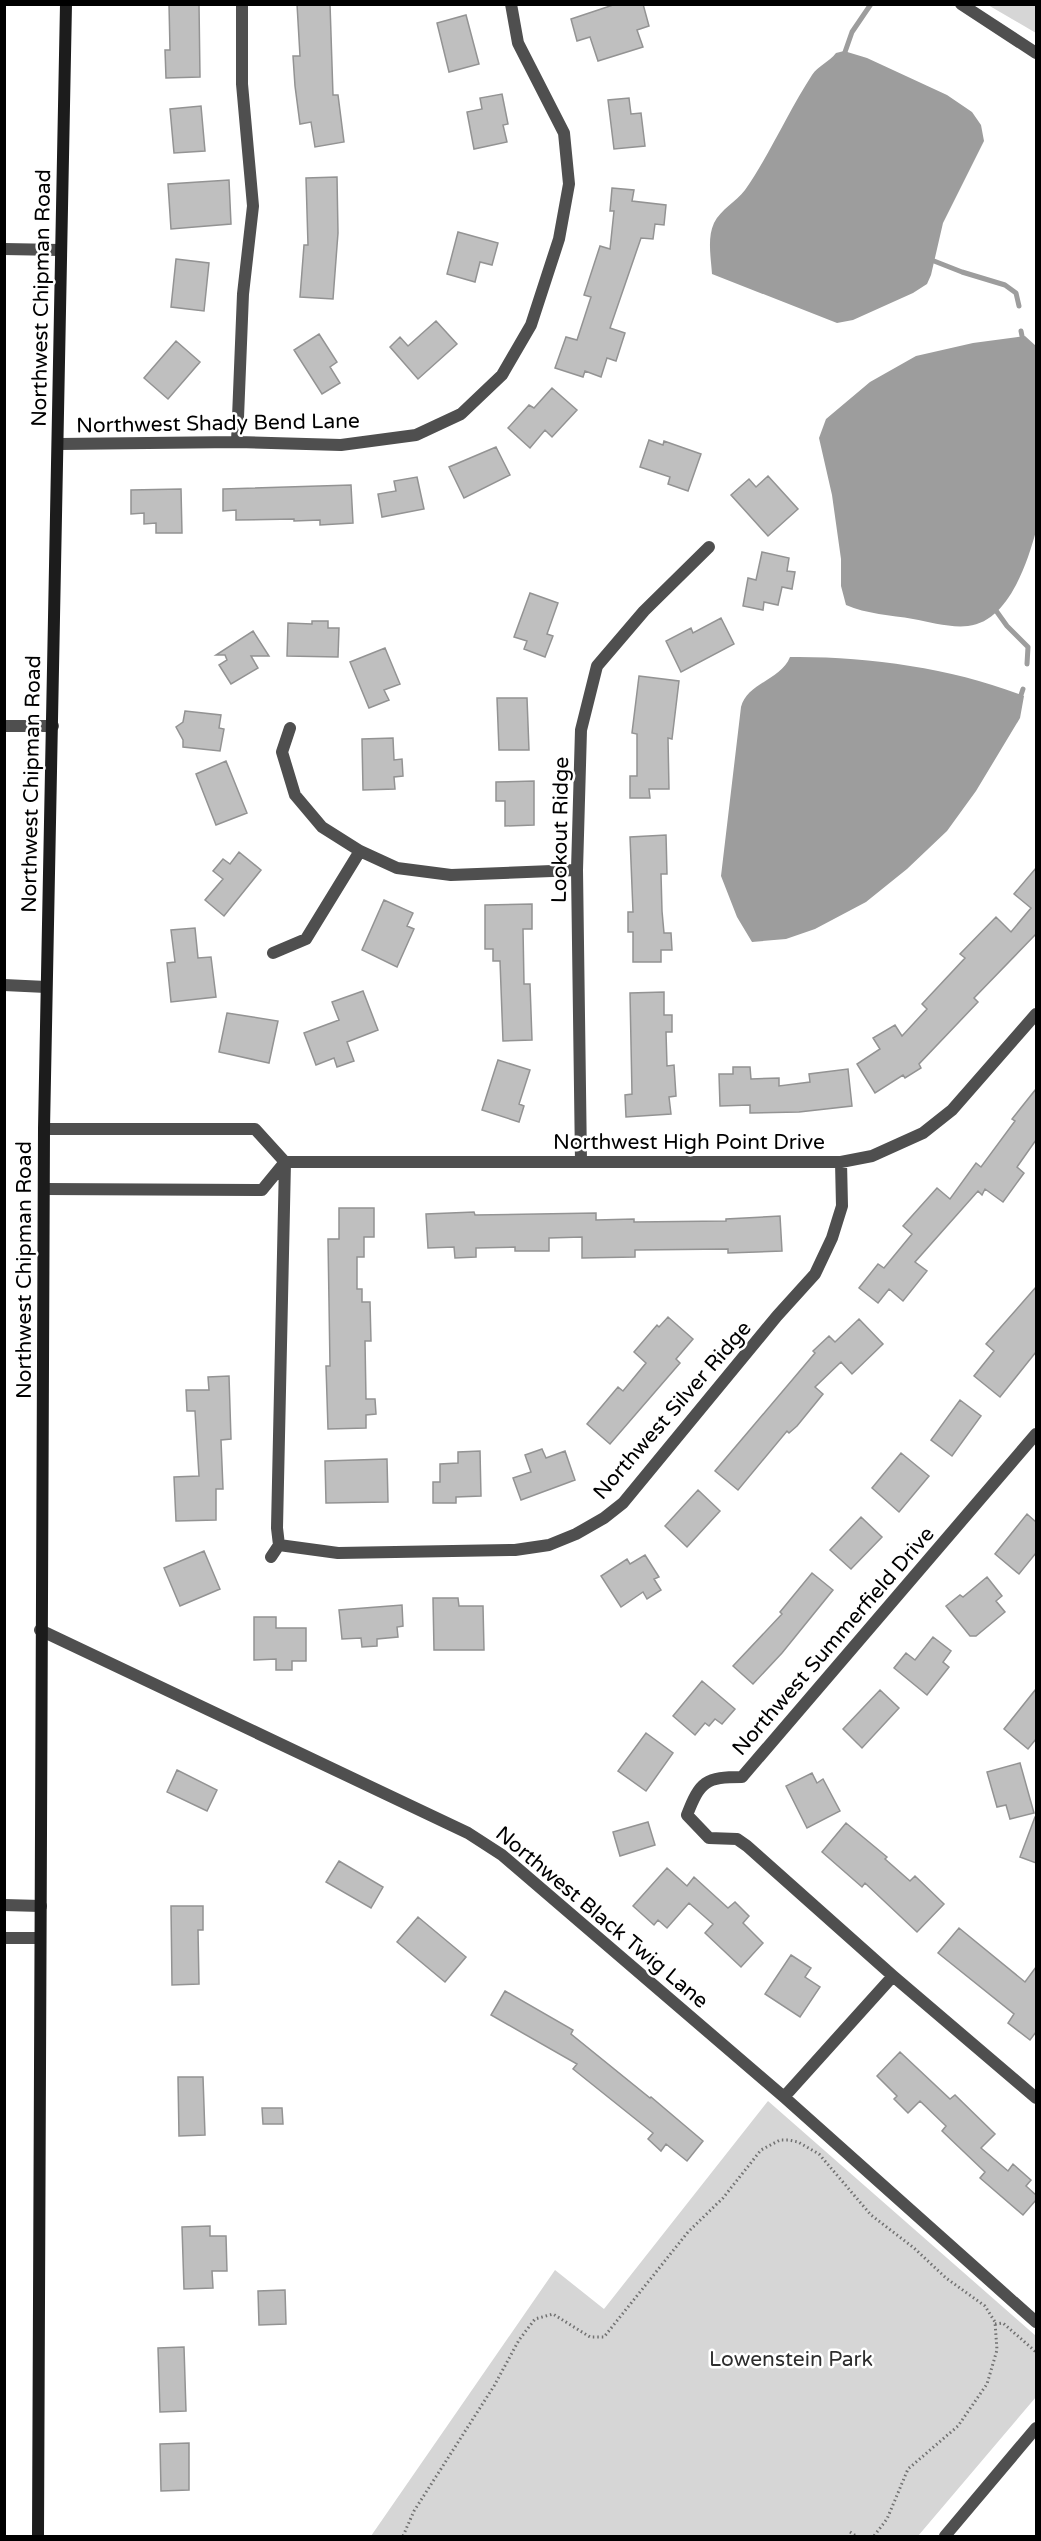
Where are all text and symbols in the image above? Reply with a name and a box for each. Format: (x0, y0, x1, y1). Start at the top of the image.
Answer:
street label: Northwest Chipman Road (27, 169, 56, 427)
street label: Northwest Shady Bend Lane (76, 409, 360, 438)
street label: Northwest Chipman Road (17, 655, 46, 913)
street label: Lookout Ridge (547, 756, 574, 903)
street label: Northwest High Point Drive (553, 1130, 825, 1155)
street label: Northwest Chipman Road (12, 1141, 37, 1399)
street label: Northwest Silver Ridge (588, 1316, 757, 1505)
street label: Northwest Summerfield Drive (727, 1522, 940, 1761)
street label: Northwest Black Twig Lane (490, 1821, 713, 2014)
park label: Lowenstein Park (709, 2347, 873, 2372)

